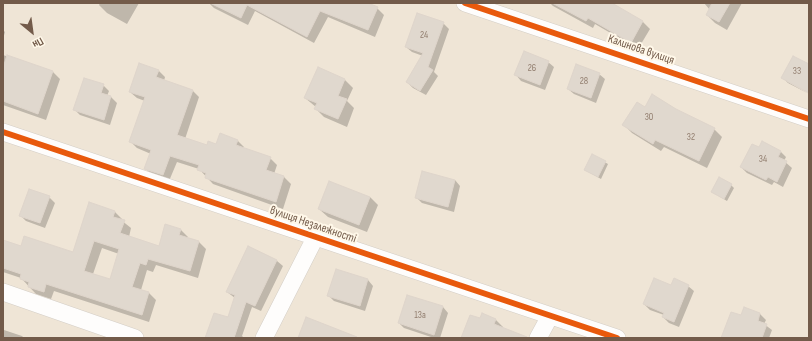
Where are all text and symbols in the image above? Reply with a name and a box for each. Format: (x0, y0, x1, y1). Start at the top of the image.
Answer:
north arrow (12, 12, 52, 52)
house number: 24 (420, 29, 428, 41)
street label: Калинова вулиця (606, 32, 676, 68)
text: Пн (30, 35, 46, 51)
house number: 26 (528, 62, 536, 74)
house number: 33 (793, 65, 801, 77)
house number: 28 (580, 75, 588, 87)
house number: 30 (645, 111, 653, 123)
house number: 32 (687, 131, 695, 143)
house number: 34 (759, 153, 767, 165)
street label: вулиця Незалежності (268, 203, 358, 247)
house number: 13а (414, 309, 426, 321)

